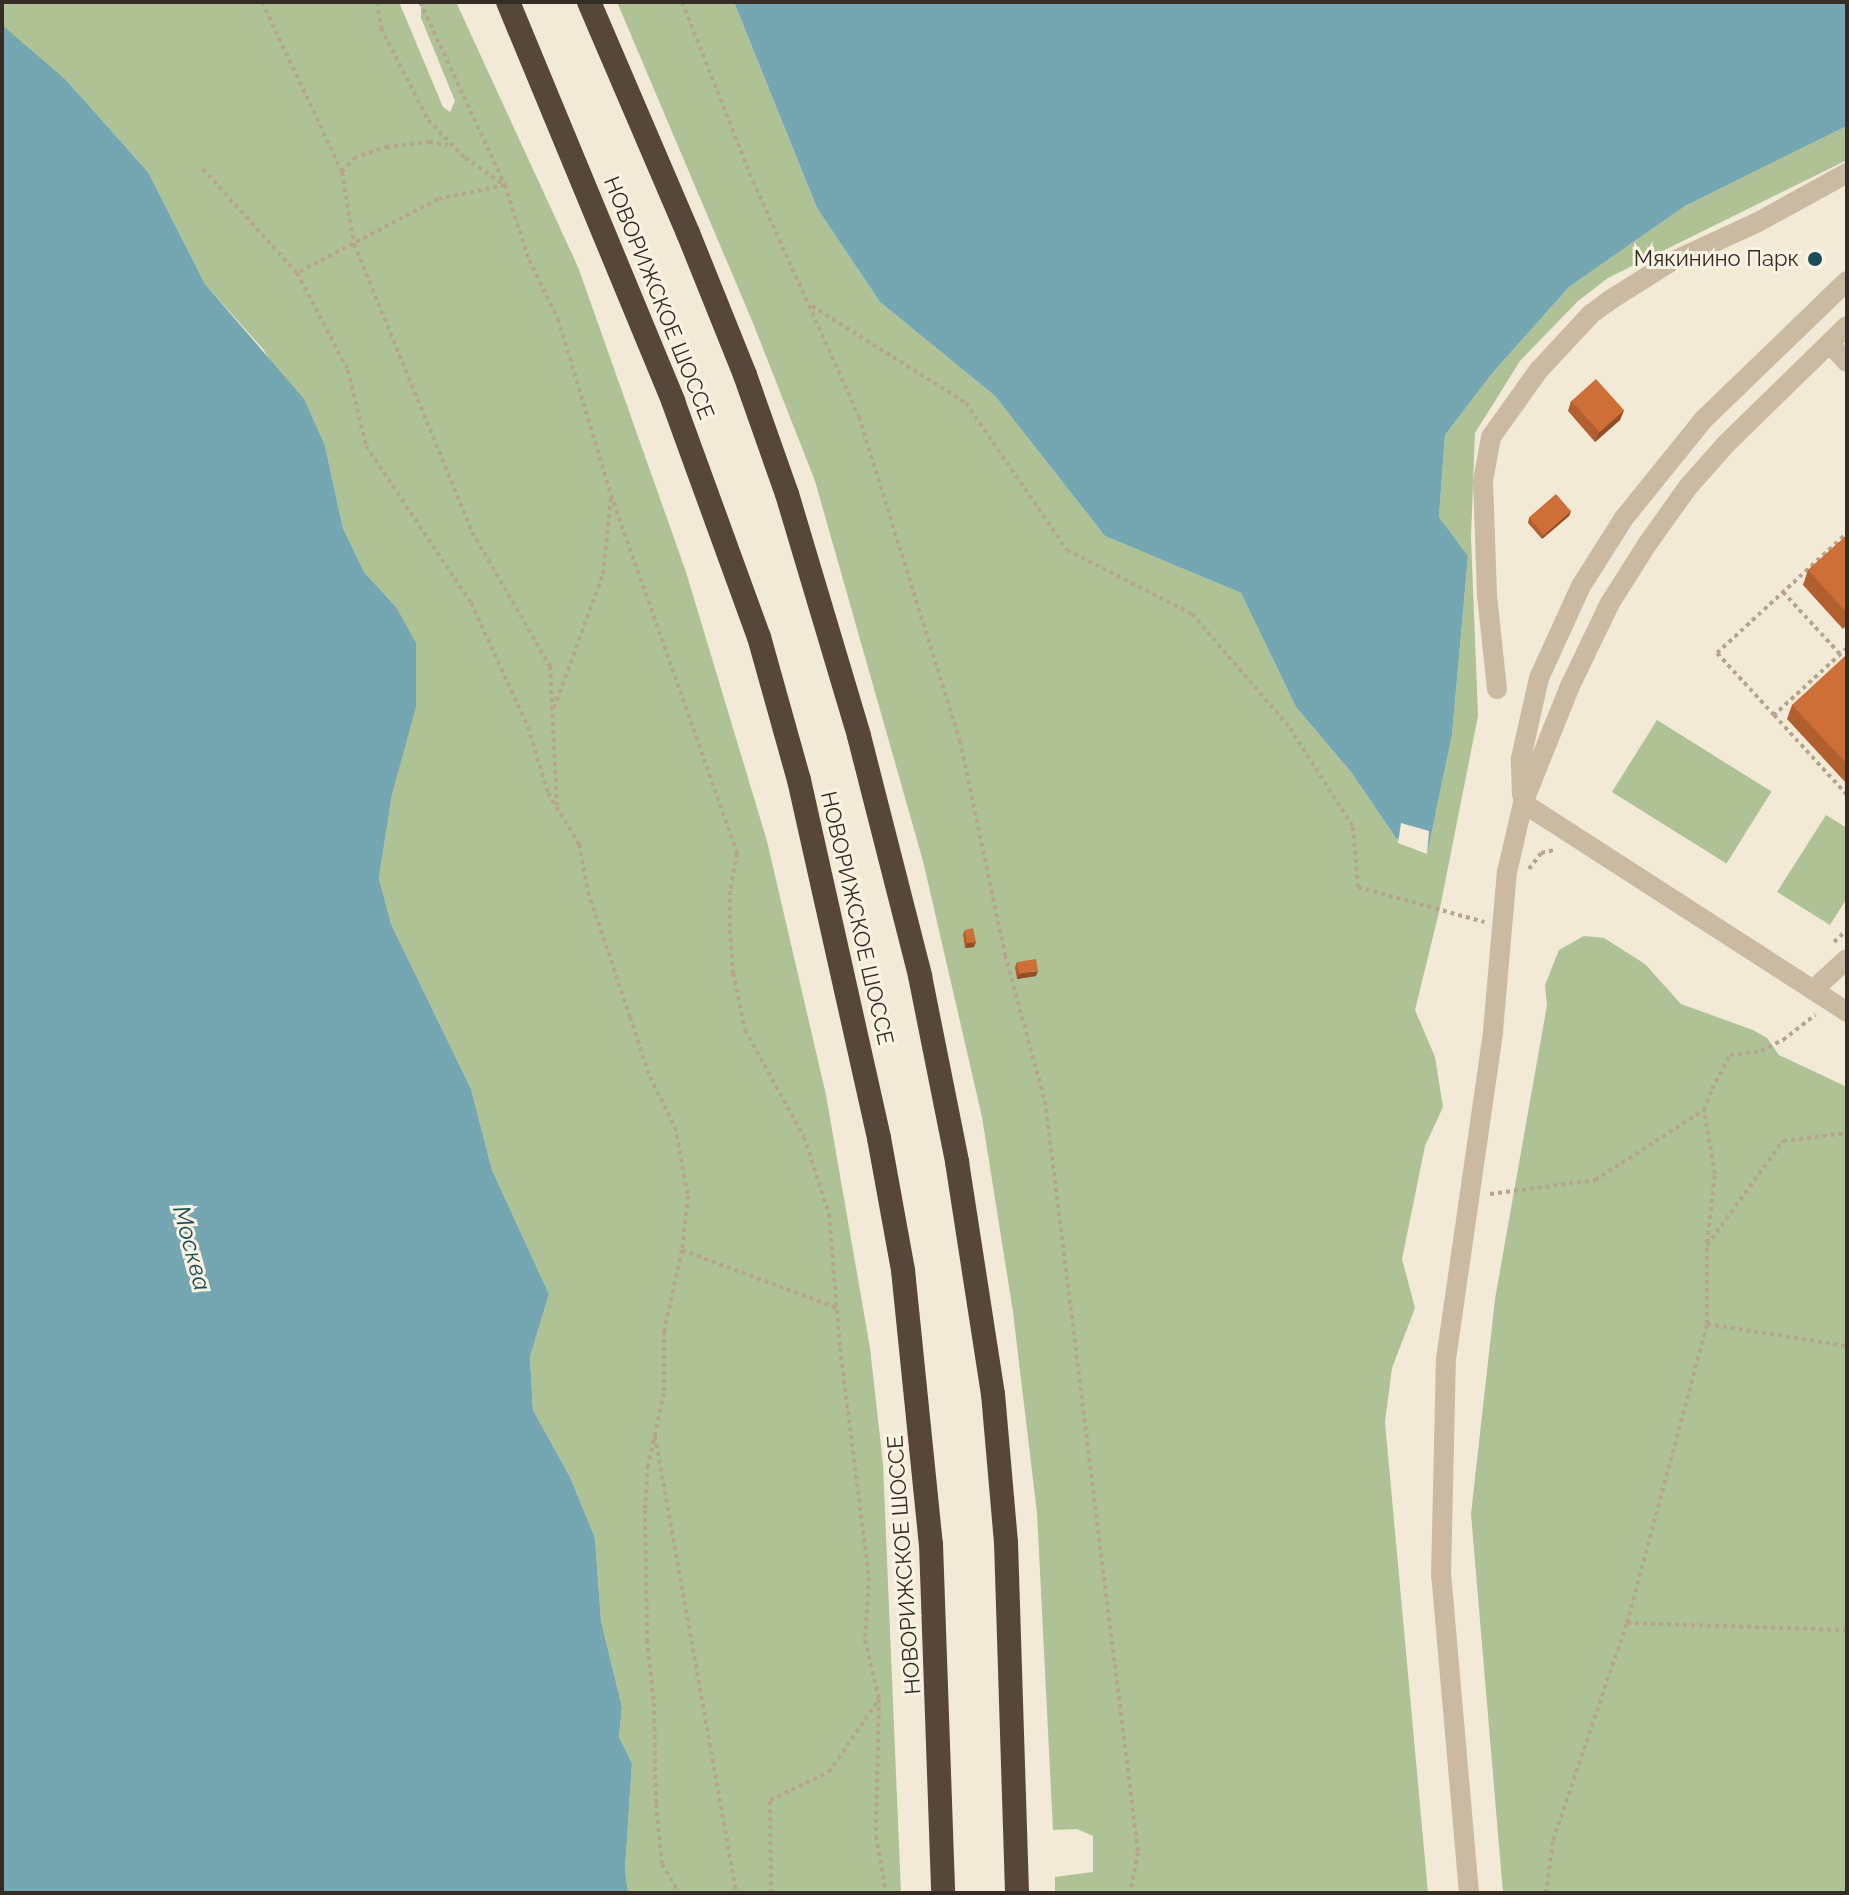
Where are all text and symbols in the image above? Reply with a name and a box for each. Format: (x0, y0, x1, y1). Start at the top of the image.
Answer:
street label: НОВОРИЖСКОЕ ШОССЕ (598, 173, 720, 423)
place label: Мякинино Парк (1634, 246, 1799, 272)
marker: Мякинино Парк (1806, 250, 1824, 268)
street label: НОВОРИЖСКОЕ ШОССЕ (815, 789, 899, 1047)
water label: Москва (167, 1202, 217, 1294)
street label: НОВОРИЖСКОЕ ШОССЕ (882, 1435, 926, 1695)

